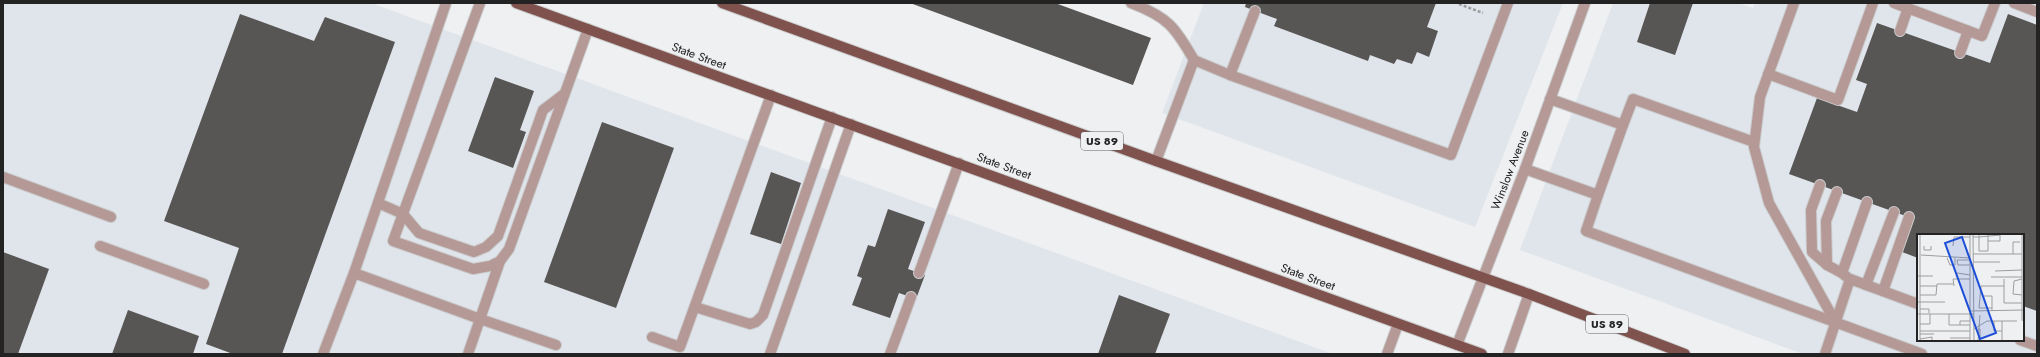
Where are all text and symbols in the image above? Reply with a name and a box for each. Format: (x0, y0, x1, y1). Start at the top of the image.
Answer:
street label: State Street (669, 38, 729, 74)
street label: Winslow Avenue (1486, 127, 1534, 213)
road number: US 89 (1081, 132, 1123, 150)
street label: State Street (974, 148, 1034, 184)
inset map (1917, 234, 2024, 341)
street label: State Street (1278, 259, 1338, 295)
road number: US 89 (1586, 315, 1628, 333)

